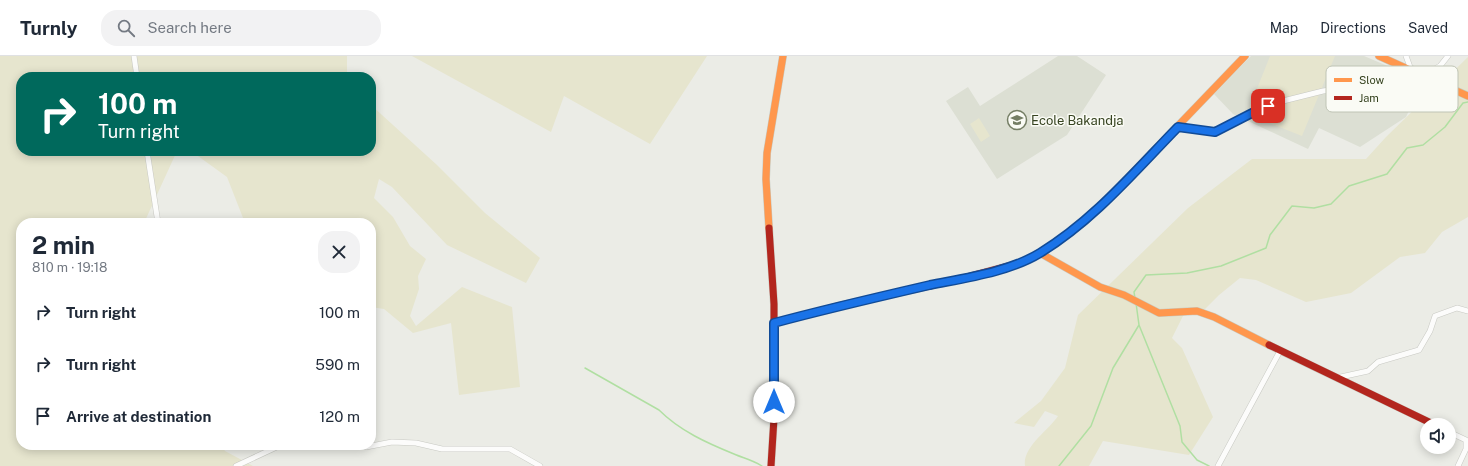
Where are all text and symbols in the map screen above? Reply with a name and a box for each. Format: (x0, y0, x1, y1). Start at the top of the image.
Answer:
search box (101, 10, 381, 46)
text: Turnly (20, 17, 77, 39)
icon: search (115, 17, 137, 39)
text: Search here (147, 19, 232, 36)
text: Map (1270, 20, 1298, 36)
text: Directions (1320, 20, 1386, 36)
text: Saved (1408, 20, 1448, 36)
legend (1326, 66, 1458, 112)
text: Slow (1359, 74, 1385, 86)
text: 100 m (98, 87, 177, 120)
icon: right (32, 88, 84, 140)
pin (1251, 89, 1285, 123)
text: Jam (1359, 92, 1379, 104)
icon: arrive (1257, 95, 1279, 117)
school or university icon: Ecole Bakandja (1006, 109, 1028, 131)
place label: Ecole Bakandja (1031, 113, 1123, 128)
text: Turn right (98, 121, 180, 142)
text: 2 min (32, 231, 95, 259)
button: close (318, 231, 360, 273)
text: 810 m · 19:18 (32, 260, 107, 275)
icon: right (32, 301, 54, 323)
text: Turn right (66, 304, 136, 321)
text: 100 m (319, 304, 360, 321)
icon: right (32, 353, 54, 375)
text: Turn right (66, 356, 136, 373)
text: 590 m (315, 356, 360, 373)
position arrow (753, 381, 795, 423)
icon: arrive (32, 405, 54, 427)
text: Arrive at destination (66, 408, 211, 425)
text: 120 m (319, 408, 360, 425)
map controls (1420, 418, 1456, 454)
button: sound (1420, 418, 1456, 454)

